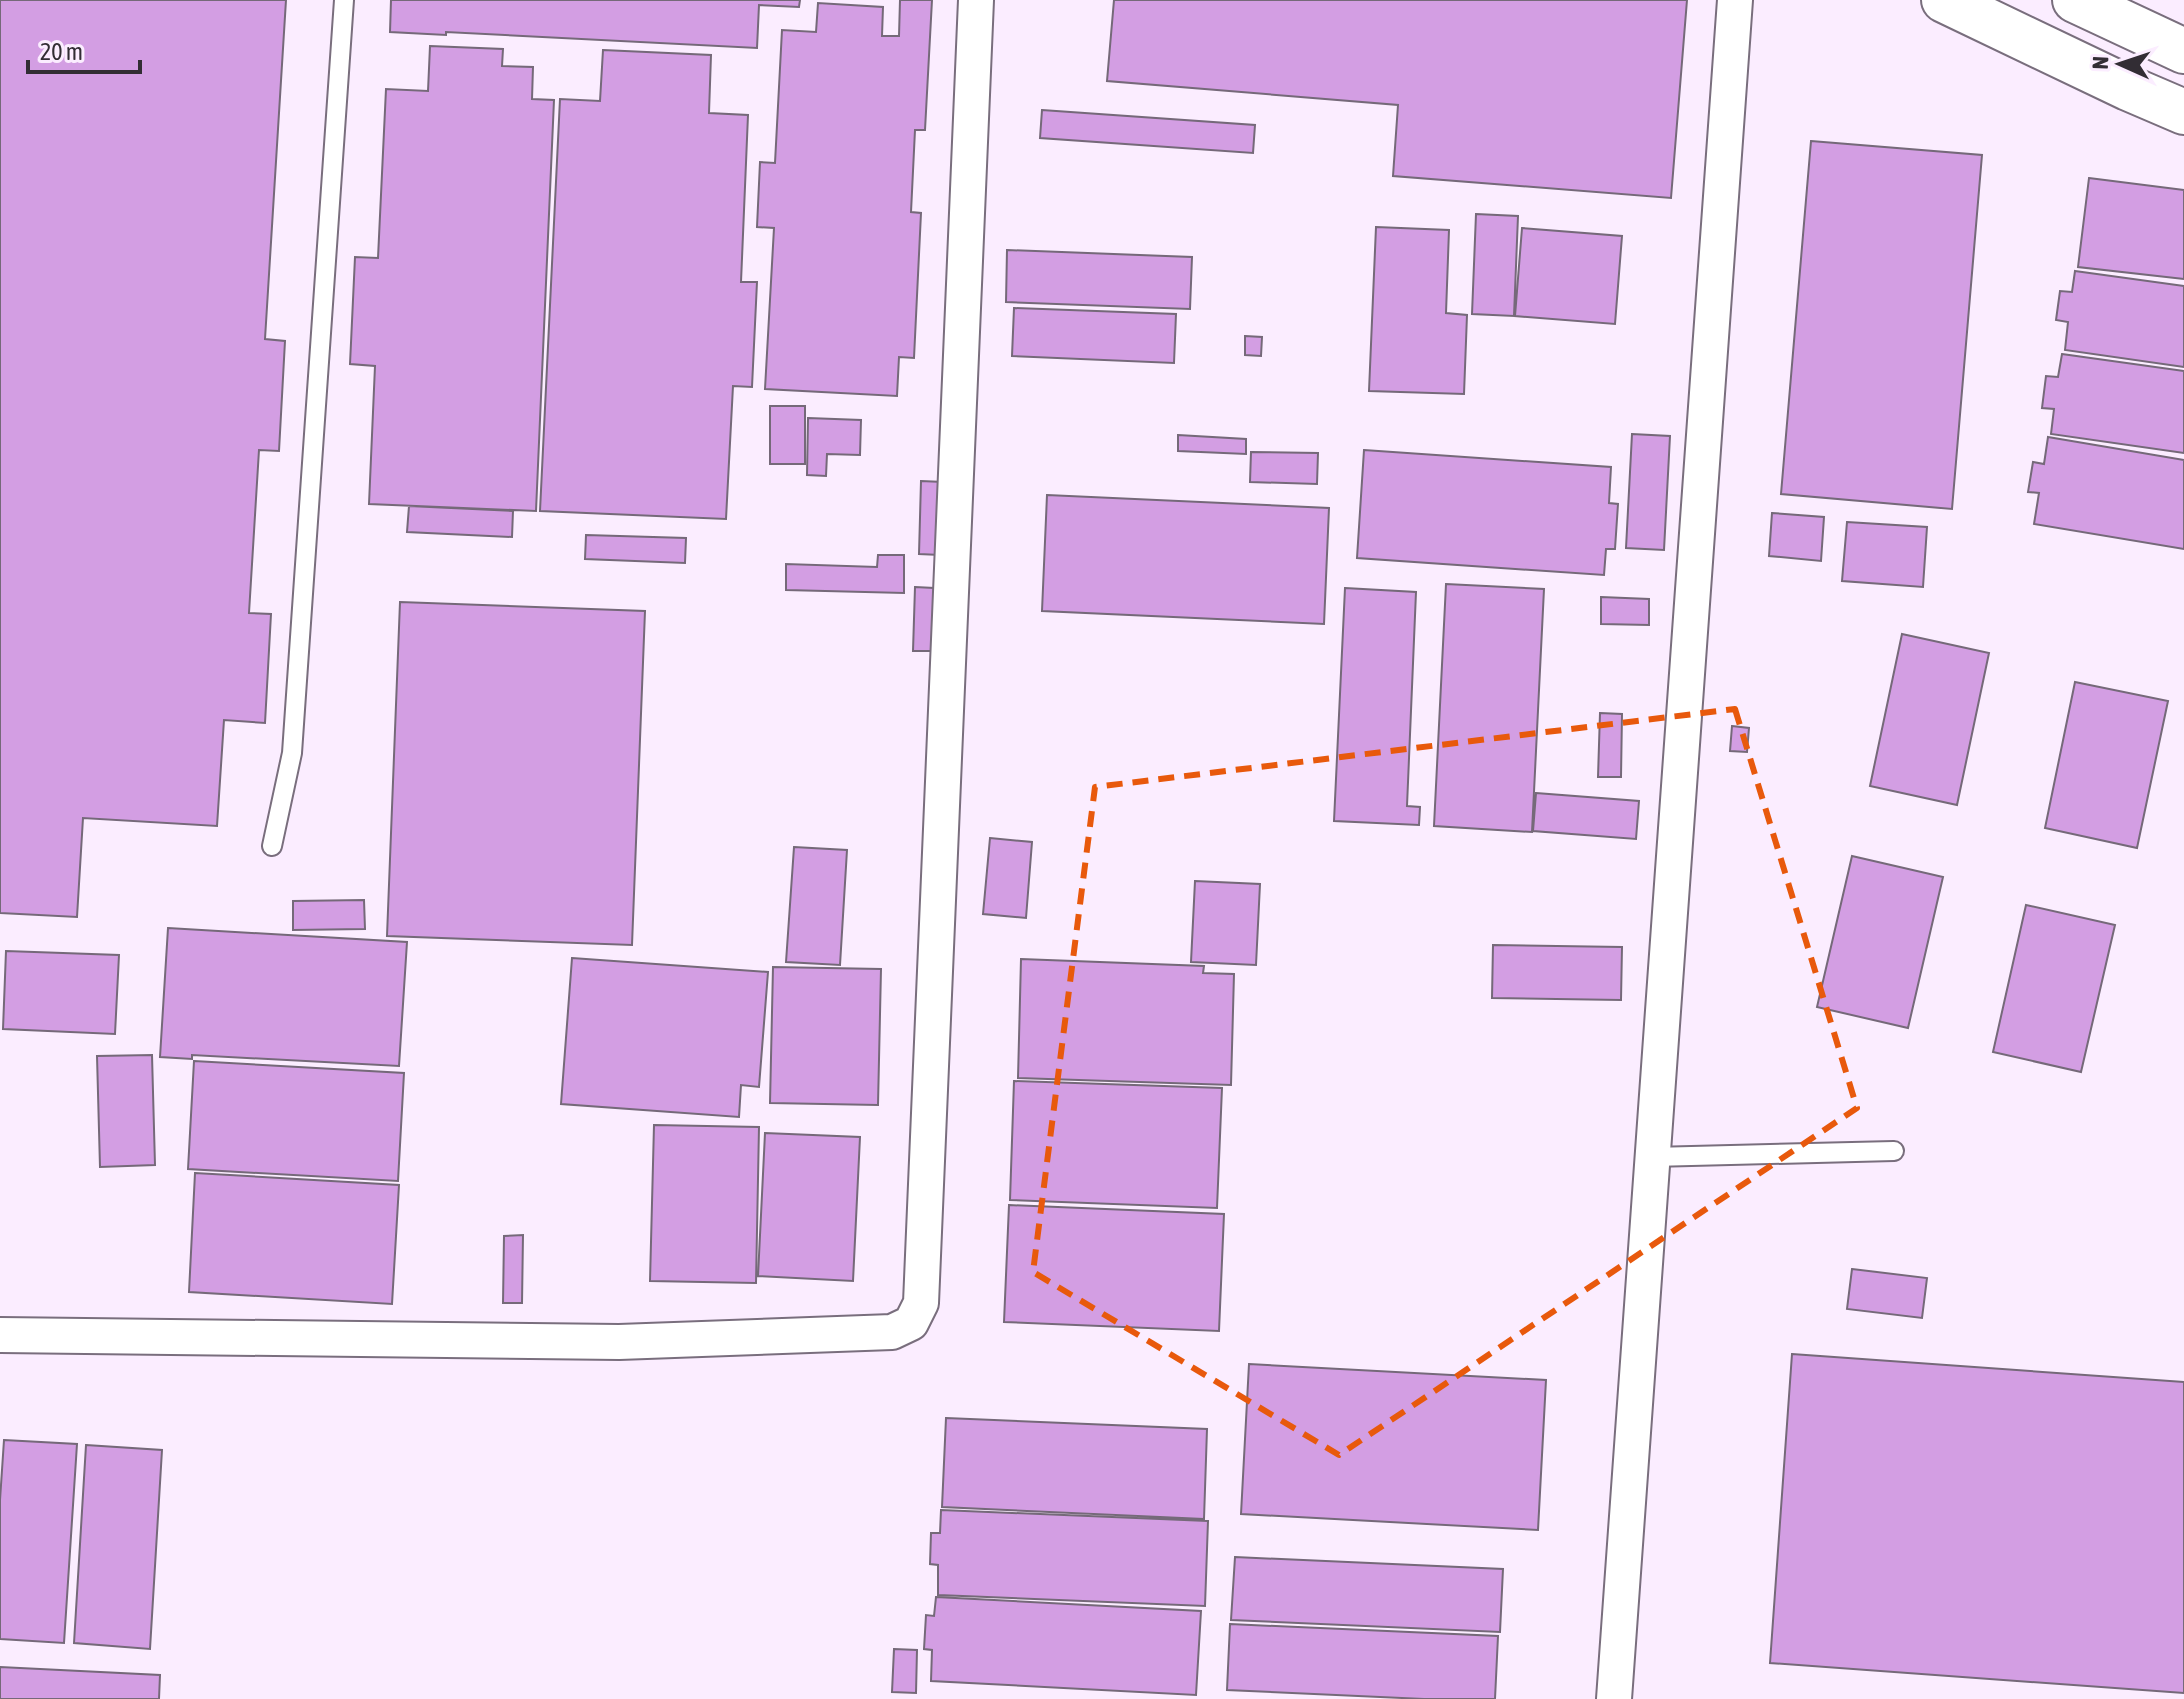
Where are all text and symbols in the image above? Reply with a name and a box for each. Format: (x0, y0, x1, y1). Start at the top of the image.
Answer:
scale bar (28, 24, 140, 74)
north arrow (2080, 24, 2160, 104)
text: 20 m (40, 38, 83, 65)
text: N (2087, 56, 2113, 70)

